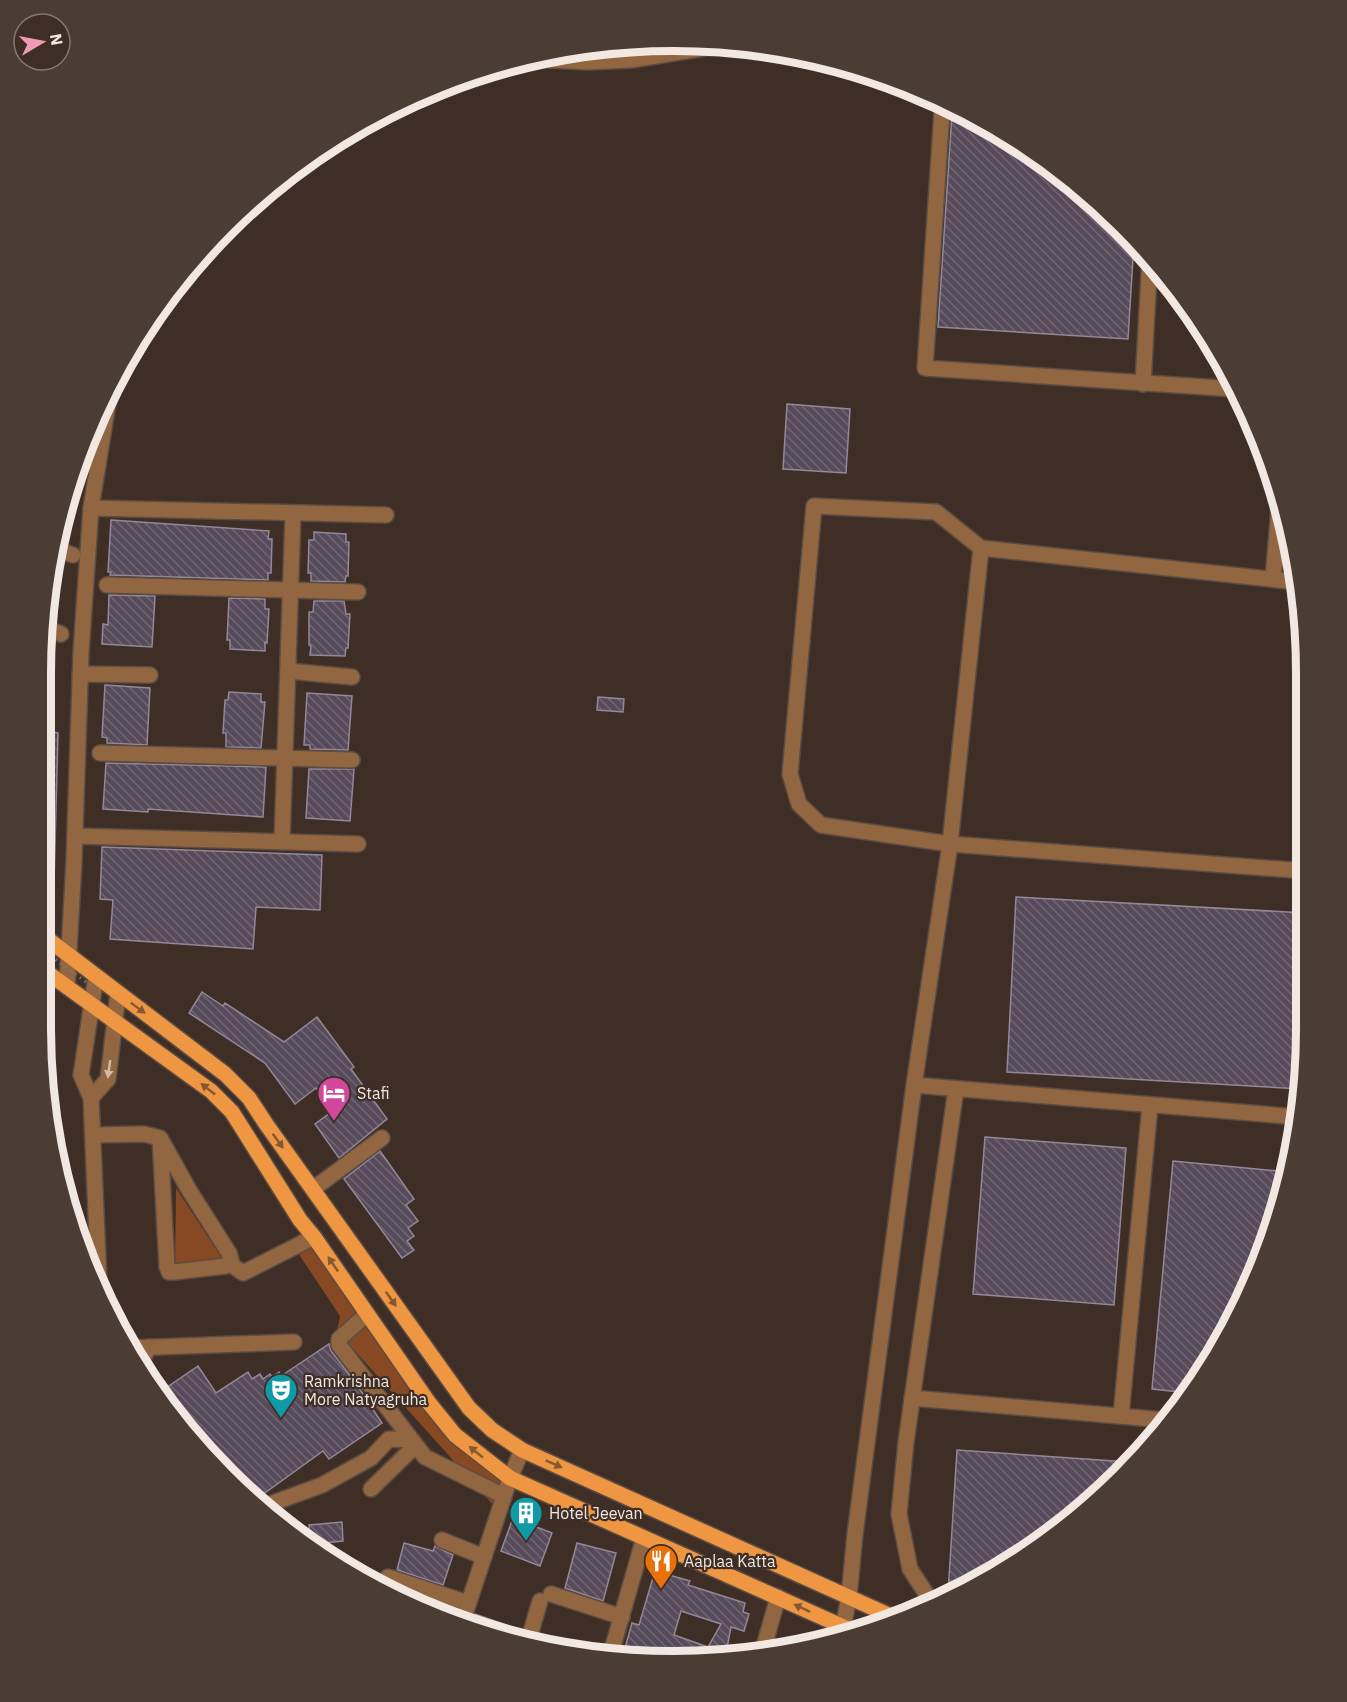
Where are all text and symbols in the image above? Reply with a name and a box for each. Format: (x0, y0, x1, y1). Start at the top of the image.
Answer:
north arrow (12, 12, 72, 72)
text: N (46, 32, 68, 47)
one-way arrow (130, 1001, 145, 1013)
one-way arrow (104, 1060, 113, 1079)
hotel icon: Stafi (316, 1075, 352, 1122)
place label: Stafi (357, 1083, 390, 1103)
one-way arrow (200, 1084, 215, 1096)
one-way arrow (272, 1132, 284, 1148)
one-way arrow (327, 1256, 338, 1272)
one-way arrow (385, 1291, 397, 1307)
place label: Ramkrishna More Natyagruha (304, 1371, 428, 1409)
theatre icon: Ramkrishna More Natyagruha (263, 1372, 299, 1419)
one-way arrow (468, 1445, 484, 1458)
one-way arrow (546, 1459, 564, 1469)
building icon: Hotel Jeevan (508, 1495, 544, 1542)
place label: Hotel Jeevan (549, 1503, 643, 1523)
restaurant icon: Aaplaa Katta (643, 1543, 679, 1590)
place label: Aaplaa Katta (684, 1551, 776, 1571)
one-way arrow (794, 1604, 811, 1613)

